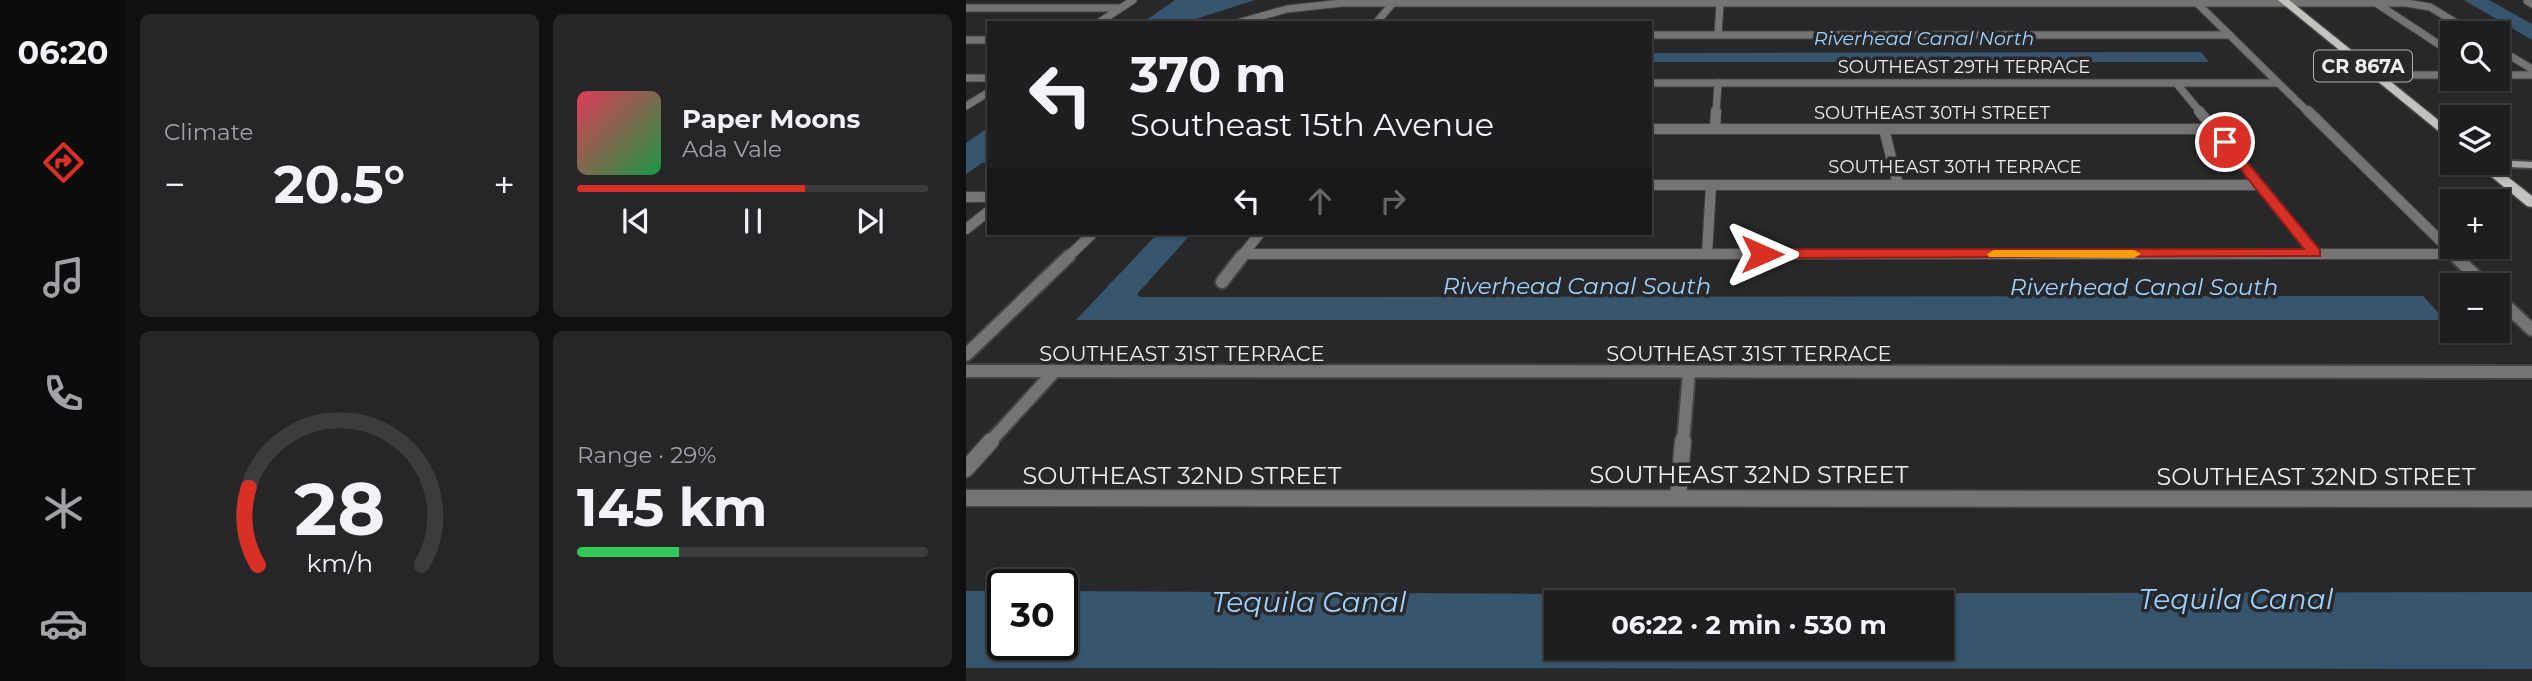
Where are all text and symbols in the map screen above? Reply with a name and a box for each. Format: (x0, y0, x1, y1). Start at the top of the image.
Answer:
map controls (2440, 21, 2510, 343)
button: search (2440, 21, 2510, 91)
water label: Riverhead Canal North (1814, 27, 2034, 50)
text: 06:20 (17, 33, 109, 72)
text: 370 m (1130, 45, 1287, 104)
icon: left (1015, 49, 1106, 140)
road number: CR 867A (2314, 50, 2412, 82)
street label: SOUTHEAST 29TH TERRACE (1838, 56, 2090, 78)
street label: SOUTHEAST 30TH STREET (1814, 102, 2051, 124)
text: Paper Moons (682, 103, 860, 135)
text: Southeast 15th Avenue (1130, 105, 1494, 144)
button: layers (2440, 105, 2510, 175)
pin (2195, 112, 2255, 172)
text: Climate (164, 118, 253, 146)
icon: arrive (2206, 123, 2244, 161)
text: Ada Vale (682, 135, 782, 163)
icon: directions (39, 138, 88, 187)
text: 20.5° (274, 153, 405, 216)
street label: SOUTHEAST 30TH TERRACE (1828, 156, 2082, 178)
text: − (164, 161, 186, 208)
text: + (493, 161, 515, 208)
icon: left (1228, 182, 1266, 220)
icon: ahead (1301, 182, 1339, 220)
icon: right (1374, 182, 1412, 220)
button: + (2440, 189, 2510, 259)
icon: previous (617, 202, 655, 240)
icon: pause (734, 202, 772, 240)
icon: next (851, 202, 889, 240)
position arrow (1725, 217, 1799, 291)
icon: music (39, 253, 88, 302)
water label: Riverhead Canal South (1443, 272, 1711, 300)
water label: Riverhead Canal South (2010, 273, 2278, 301)
button: − (2440, 273, 2510, 343)
street label: SOUTHEAST 31ST TERRACE (1039, 341, 1325, 366)
street label: SOUTHEAST 31ST TERRACE (1606, 341, 1892, 366)
icon: phone (39, 369, 88, 418)
text: Range · 29% (577, 441, 716, 469)
street label: SOUTHEAST 32ND STREET (1590, 460, 1909, 489)
street label: SOUTHEAST 32ND STREET (1023, 461, 1342, 490)
street label: SOUTHEAST 32ND STREET (2157, 462, 2476, 491)
text: 28 (294, 465, 385, 553)
text: 145 km (577, 476, 767, 539)
icon: climate (39, 484, 88, 533)
text: km/h (306, 548, 373, 578)
speed limit sign: 30 (987, 569, 1078, 660)
water label: Tequila Canal (2139, 582, 2334, 616)
water label: Tequila Canal (1212, 585, 1407, 619)
icon: car (39, 599, 88, 648)
text: 06:22 · 2 min · 530 m (1611, 609, 1887, 641)

